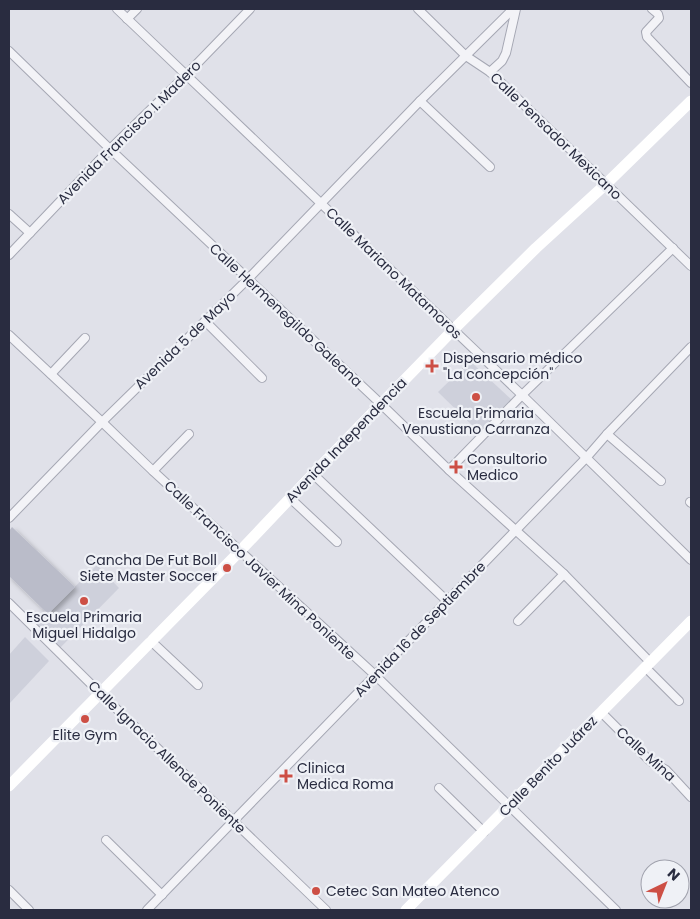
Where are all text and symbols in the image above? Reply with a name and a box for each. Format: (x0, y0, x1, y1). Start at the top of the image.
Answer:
street label: Avenida Francisco I. Madero (53, 56, 205, 208)
street label: Calle Pensador Mexicano (486, 68, 626, 204)
street label: Calle Mariano Matamoros (322, 203, 466, 343)
street label: Calle Hermenegildo Galeana (205, 239, 367, 391)
street label: Avenida 5 de Mayo (130, 286, 240, 394)
place label: Dispensario médico "La concepción" (443, 348, 582, 384)
marker: Dispensario médico "La concepción" (425, 359, 439, 373)
street label: Avenida Independencia (281, 373, 411, 507)
marker: Escuela Primaria Venustiano Carranza (470, 391, 482, 403)
place label: Escuela Primaria Venustiano Carranza (402, 403, 550, 439)
place label: Consultorio Medico (467, 449, 547, 485)
marker: Consultorio Medico (449, 460, 463, 474)
street label: Calle Francisco Javier Mina Poniente (160, 476, 360, 665)
place label: Cancha De Fut Boll Siete Master Soccer (80, 550, 217, 586)
street label: Avenida 16 de Septiembre (350, 557, 490, 701)
marker: Cancha De Fut Boll Siete Master Soccer (221, 562, 233, 574)
marker: Escuela Primaria Miguel Hidalgo (78, 595, 90, 607)
place label: Escuela Primaria Miguel Hidalgo (26, 607, 142, 643)
street label: Calle Ignacio Allende Poniente (84, 676, 251, 838)
street label: Calle Benito Juárez (495, 711, 601, 821)
marker: Elite Gym (79, 713, 91, 725)
street label: Calle Mina (612, 722, 680, 786)
place label: Elite Gym (53, 725, 117, 745)
place label: Clinica Medica Roma (297, 758, 394, 794)
marker: Clinica Medica Roma (279, 769, 293, 783)
north arrow (640, 859, 690, 909)
text: N (663, 864, 685, 885)
place label: Cetec San Mateo Atenco (326, 881, 500, 901)
marker: Cetec San Mateo Atenco (310, 885, 322, 897)

